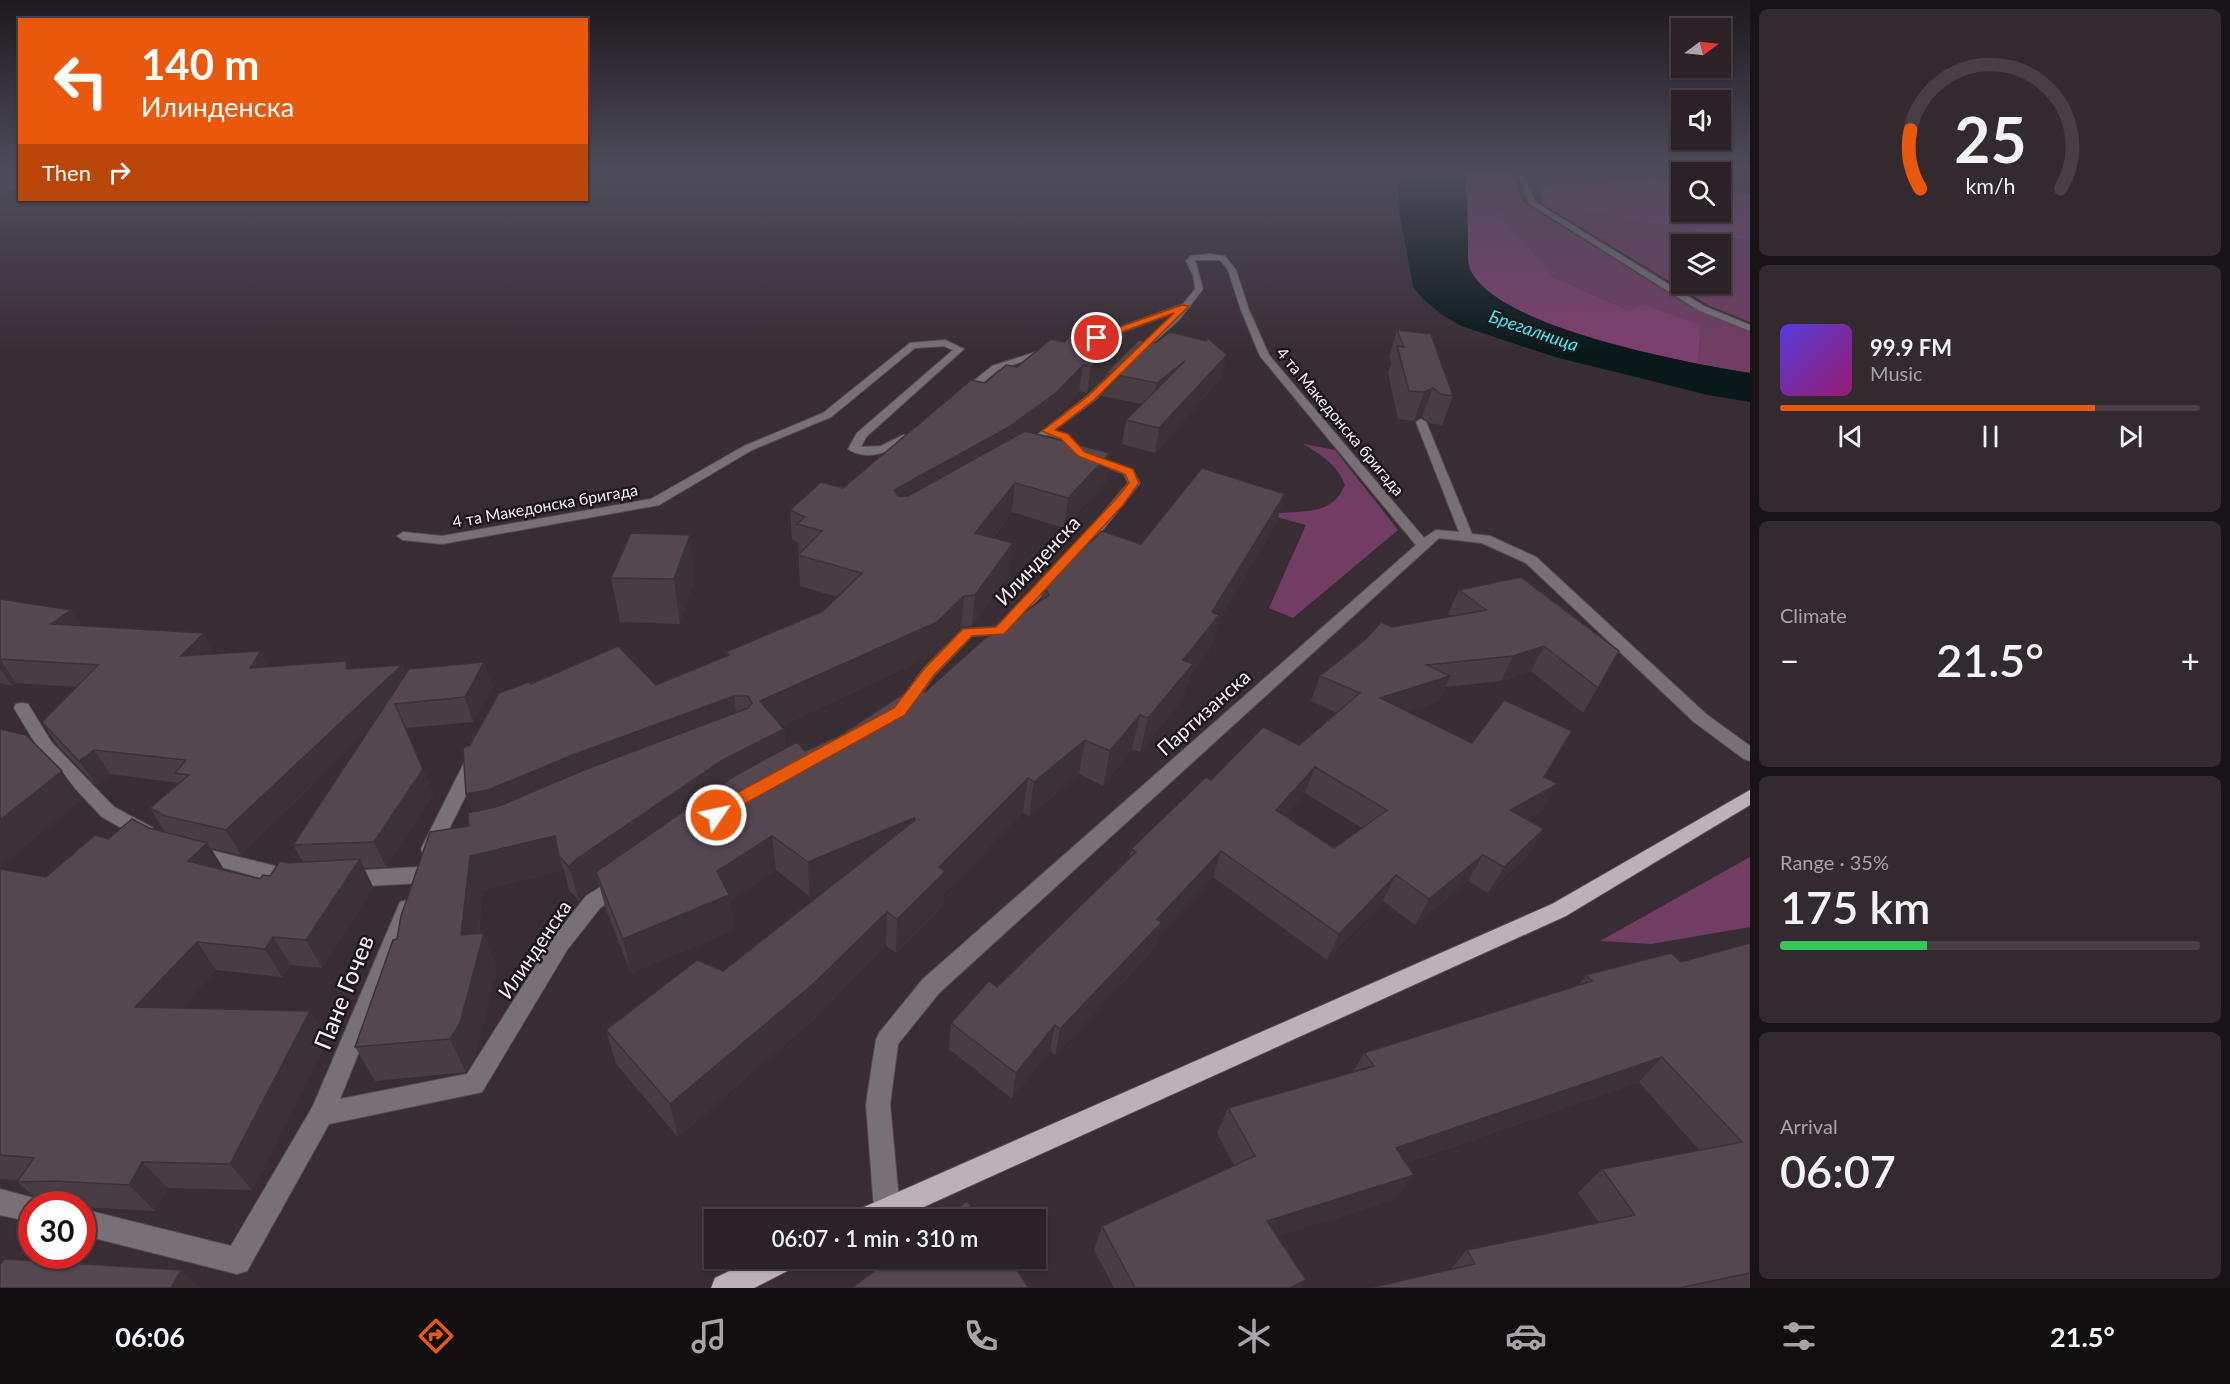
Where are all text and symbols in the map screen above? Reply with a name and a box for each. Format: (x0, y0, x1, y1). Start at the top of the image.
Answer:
north arrow (1671, 18, 1731, 78)
map controls (1671, 18, 1731, 294)
text: 140 m (141, 39, 259, 89)
icon: left (42, 42, 120, 120)
text: Илинденска (141, 90, 294, 123)
button: sound (1671, 90, 1731, 150)
text: 25 (1954, 102, 2026, 177)
icon: right (103, 156, 136, 189)
text: Then (42, 159, 91, 186)
button: search (1671, 162, 1731, 222)
text: km/h (1965, 174, 2015, 200)
button: layers (1671, 234, 1731, 294)
water label: Брегалница (1486, 304, 1582, 356)
pin (1071, 312, 1122, 363)
icon: arrive (1080, 321, 1113, 354)
text: 99.9 FM (1870, 334, 1952, 361)
street label: 4 та Македонска бригада (1273, 343, 1409, 499)
text: Music (1870, 361, 1923, 385)
icon: previous (1834, 420, 1867, 453)
icon: pause (1974, 420, 2007, 453)
icon: next (2114, 420, 2147, 453)
street label: 4 та Македонска бригада (451, 479, 639, 531)
street label: Илинденска (990, 510, 1084, 610)
text: Climate (1780, 603, 1847, 627)
text: 21.5° (1936, 633, 2044, 687)
text: − (1780, 640, 1799, 680)
text: + (2181, 640, 2200, 680)
street label: Партизанска (1152, 664, 1254, 760)
position arrow (684, 783, 748, 847)
text: Range · 35% (1780, 850, 1889, 874)
text: 175 km (1780, 880, 1930, 934)
street label: Илинденска (492, 895, 576, 1003)
street label: Пане Гочев (307, 931, 379, 1053)
text: Arrival (1780, 1114, 1838, 1138)
text: 06:07 (1780, 1144, 1896, 1198)
speed limit sign: 30 (18, 1191, 96, 1269)
text: 06:07 · 1 min · 310 m (772, 1225, 978, 1252)
icon: directions (415, 1315, 457, 1357)
icon: music (688, 1315, 730, 1357)
icon: phone (960, 1315, 1002, 1357)
icon: climate (1233, 1315, 1275, 1357)
icon: car (1505, 1315, 1547, 1357)
icon: filters (1778, 1315, 1820, 1357)
text: 06:06 (115, 1320, 185, 1353)
text: 21.5° (2050, 1320, 2115, 1353)

